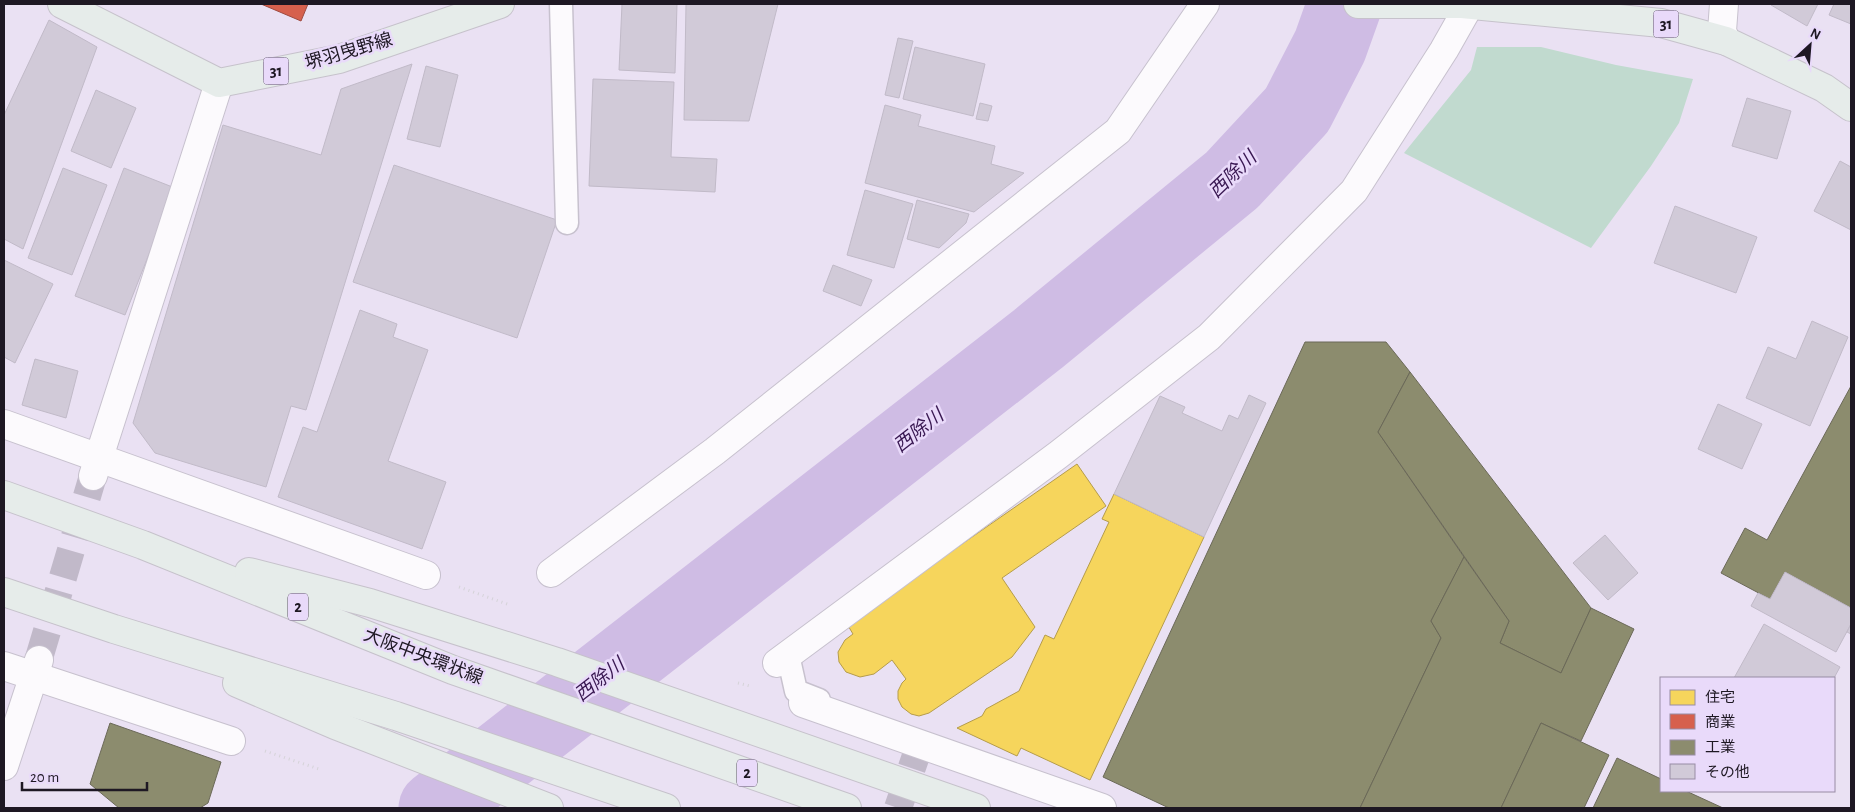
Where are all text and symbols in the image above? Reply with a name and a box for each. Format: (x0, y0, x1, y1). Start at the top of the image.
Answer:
road number: 31 (1654, 10, 1678, 38)
north arrow (1785, 20, 1835, 70)
text: N (1808, 26, 1823, 43)
street label: 堺羽曳野線 (303, 29, 395, 73)
road number: 31 (264, 58, 288, 84)
water label: 西除川 (1205, 146, 1262, 202)
water label: 西除川 (890, 404, 949, 456)
road number: 2 (288, 594, 308, 620)
street label: 大阪中央環状線 (361, 624, 486, 688)
water label: 西除川 (571, 653, 630, 705)
legend (1660, 677, 1835, 792)
text: 住宅 (1705, 689, 1735, 705)
text: 商業 (1705, 714, 1735, 730)
text: 工業 (1705, 739, 1735, 755)
scale bar (22, 760, 148, 792)
road number: 2 (737, 760, 757, 786)
text: その他 (1705, 764, 1750, 780)
text: 20 m (30, 770, 59, 785)

